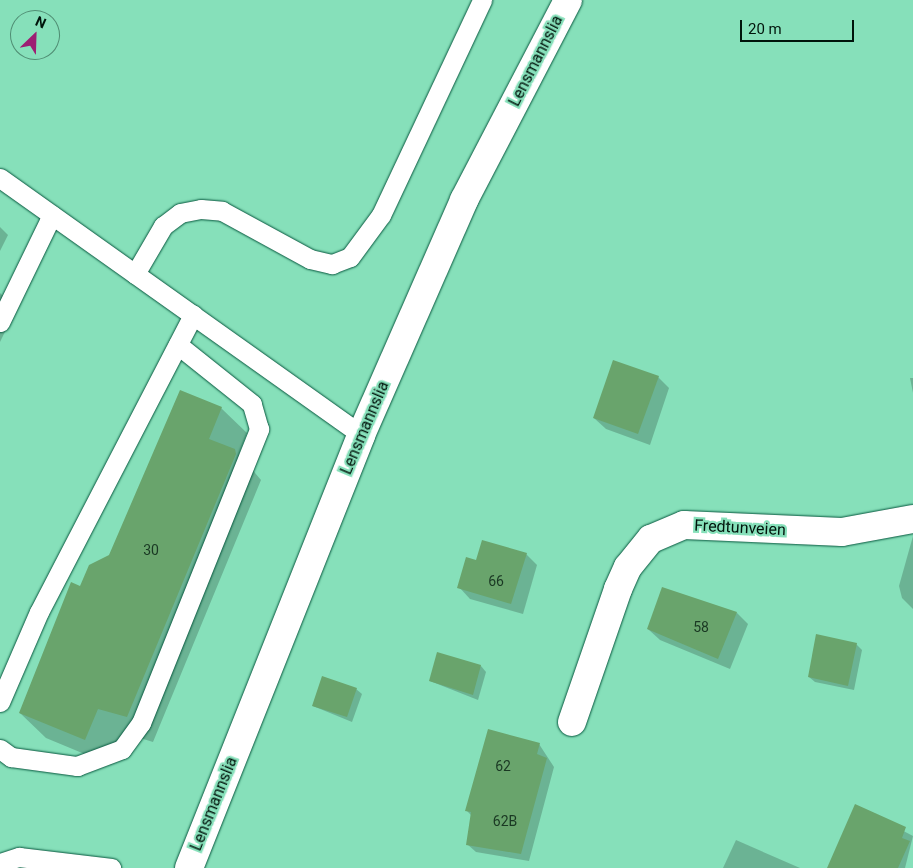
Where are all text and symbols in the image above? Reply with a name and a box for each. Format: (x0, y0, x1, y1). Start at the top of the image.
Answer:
north arrow (10, 10, 60, 60)
scale bar (743, 10, 857, 42)
street label: Lensmannslia (505, 12, 567, 110)
text: N (33, 13, 48, 32)
text: 20 m (748, 20, 782, 38)
street label: Lensmannslia (337, 379, 393, 477)
street label: Fredtunveien (694, 516, 786, 540)
house number: 30 (143, 542, 159, 558)
house number: 66 (488, 573, 504, 589)
house number: 58 (693, 619, 709, 635)
street label: Lensmannslia (186, 754, 242, 854)
house number: 62 (495, 758, 511, 774)
house number: 62B (493, 813, 517, 829)

